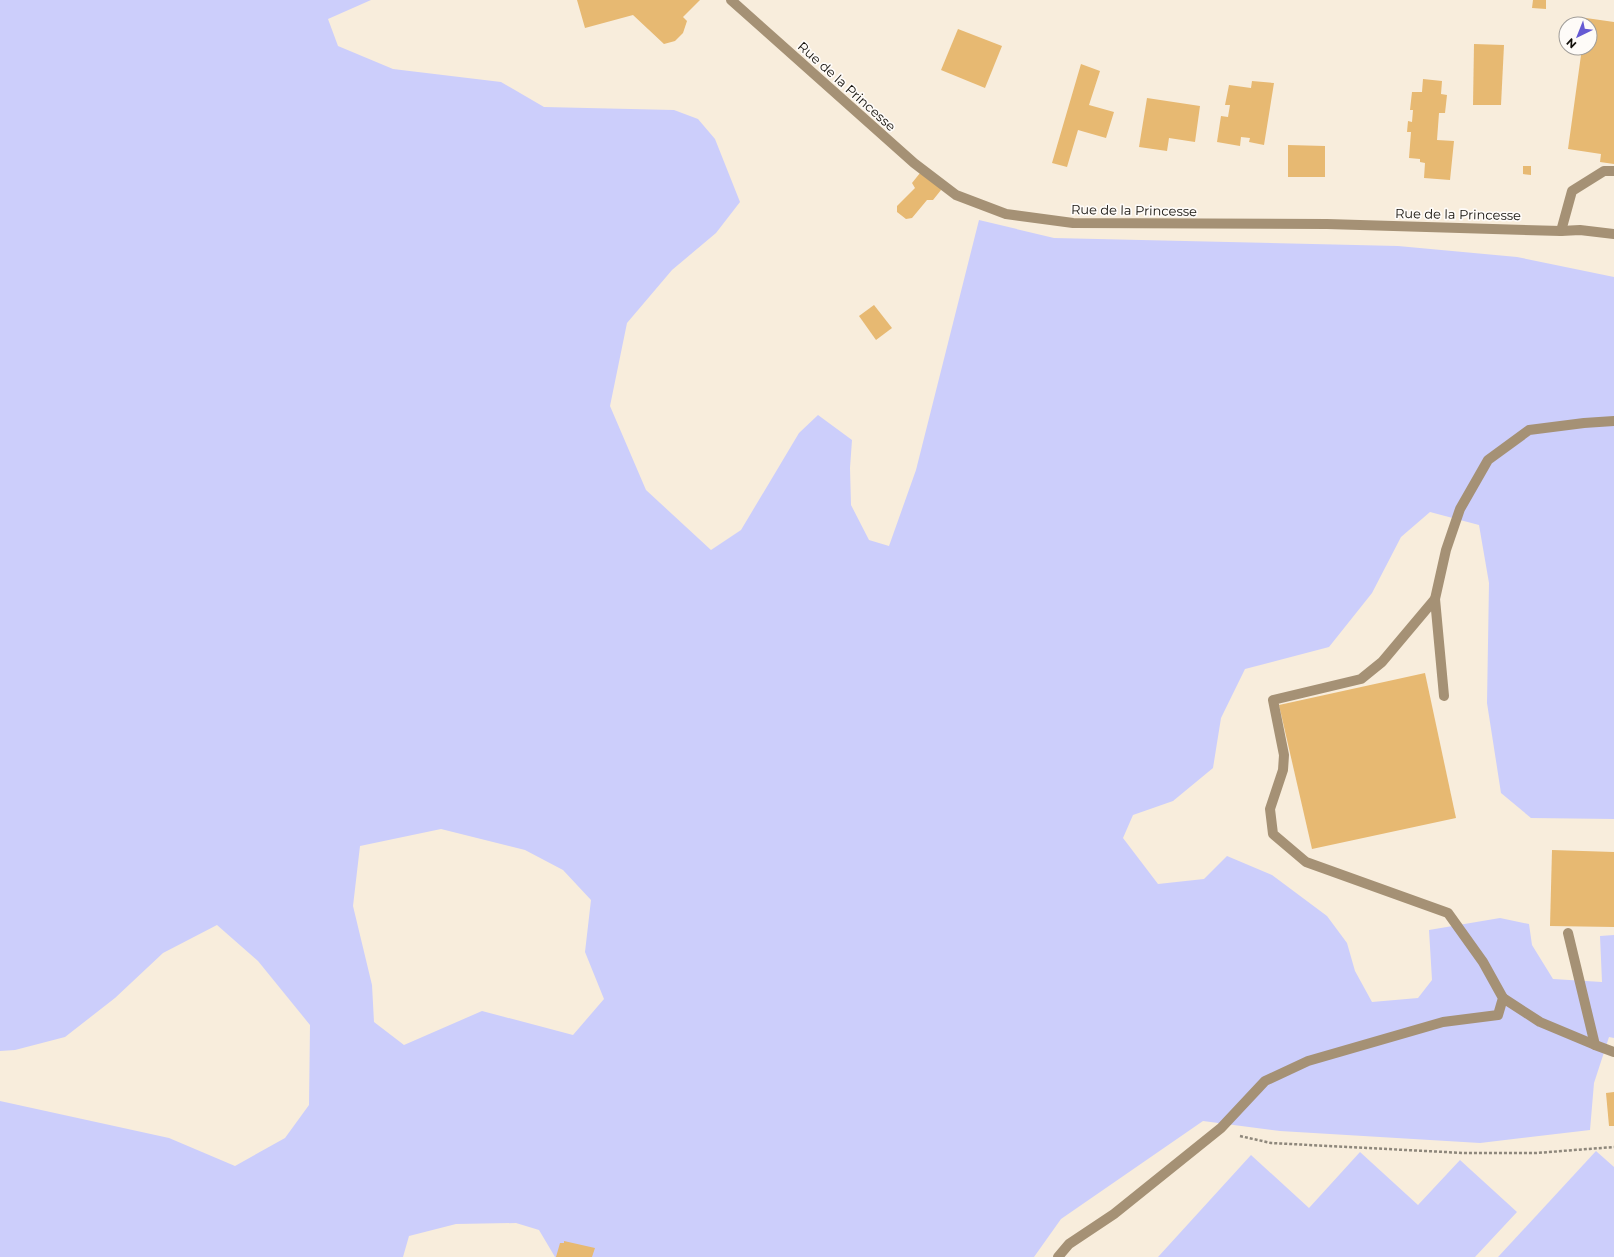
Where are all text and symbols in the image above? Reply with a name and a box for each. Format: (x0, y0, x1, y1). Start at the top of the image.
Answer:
north arrow (1558, 16, 1598, 56)
text: N (1563, 35, 1579, 51)
street label: Rue de la Princesse (795, 38, 899, 134)
street label: Rue de la Princesse (1071, 201, 1197, 219)
street label: Rue de la Princesse (1395, 205, 1521, 223)

